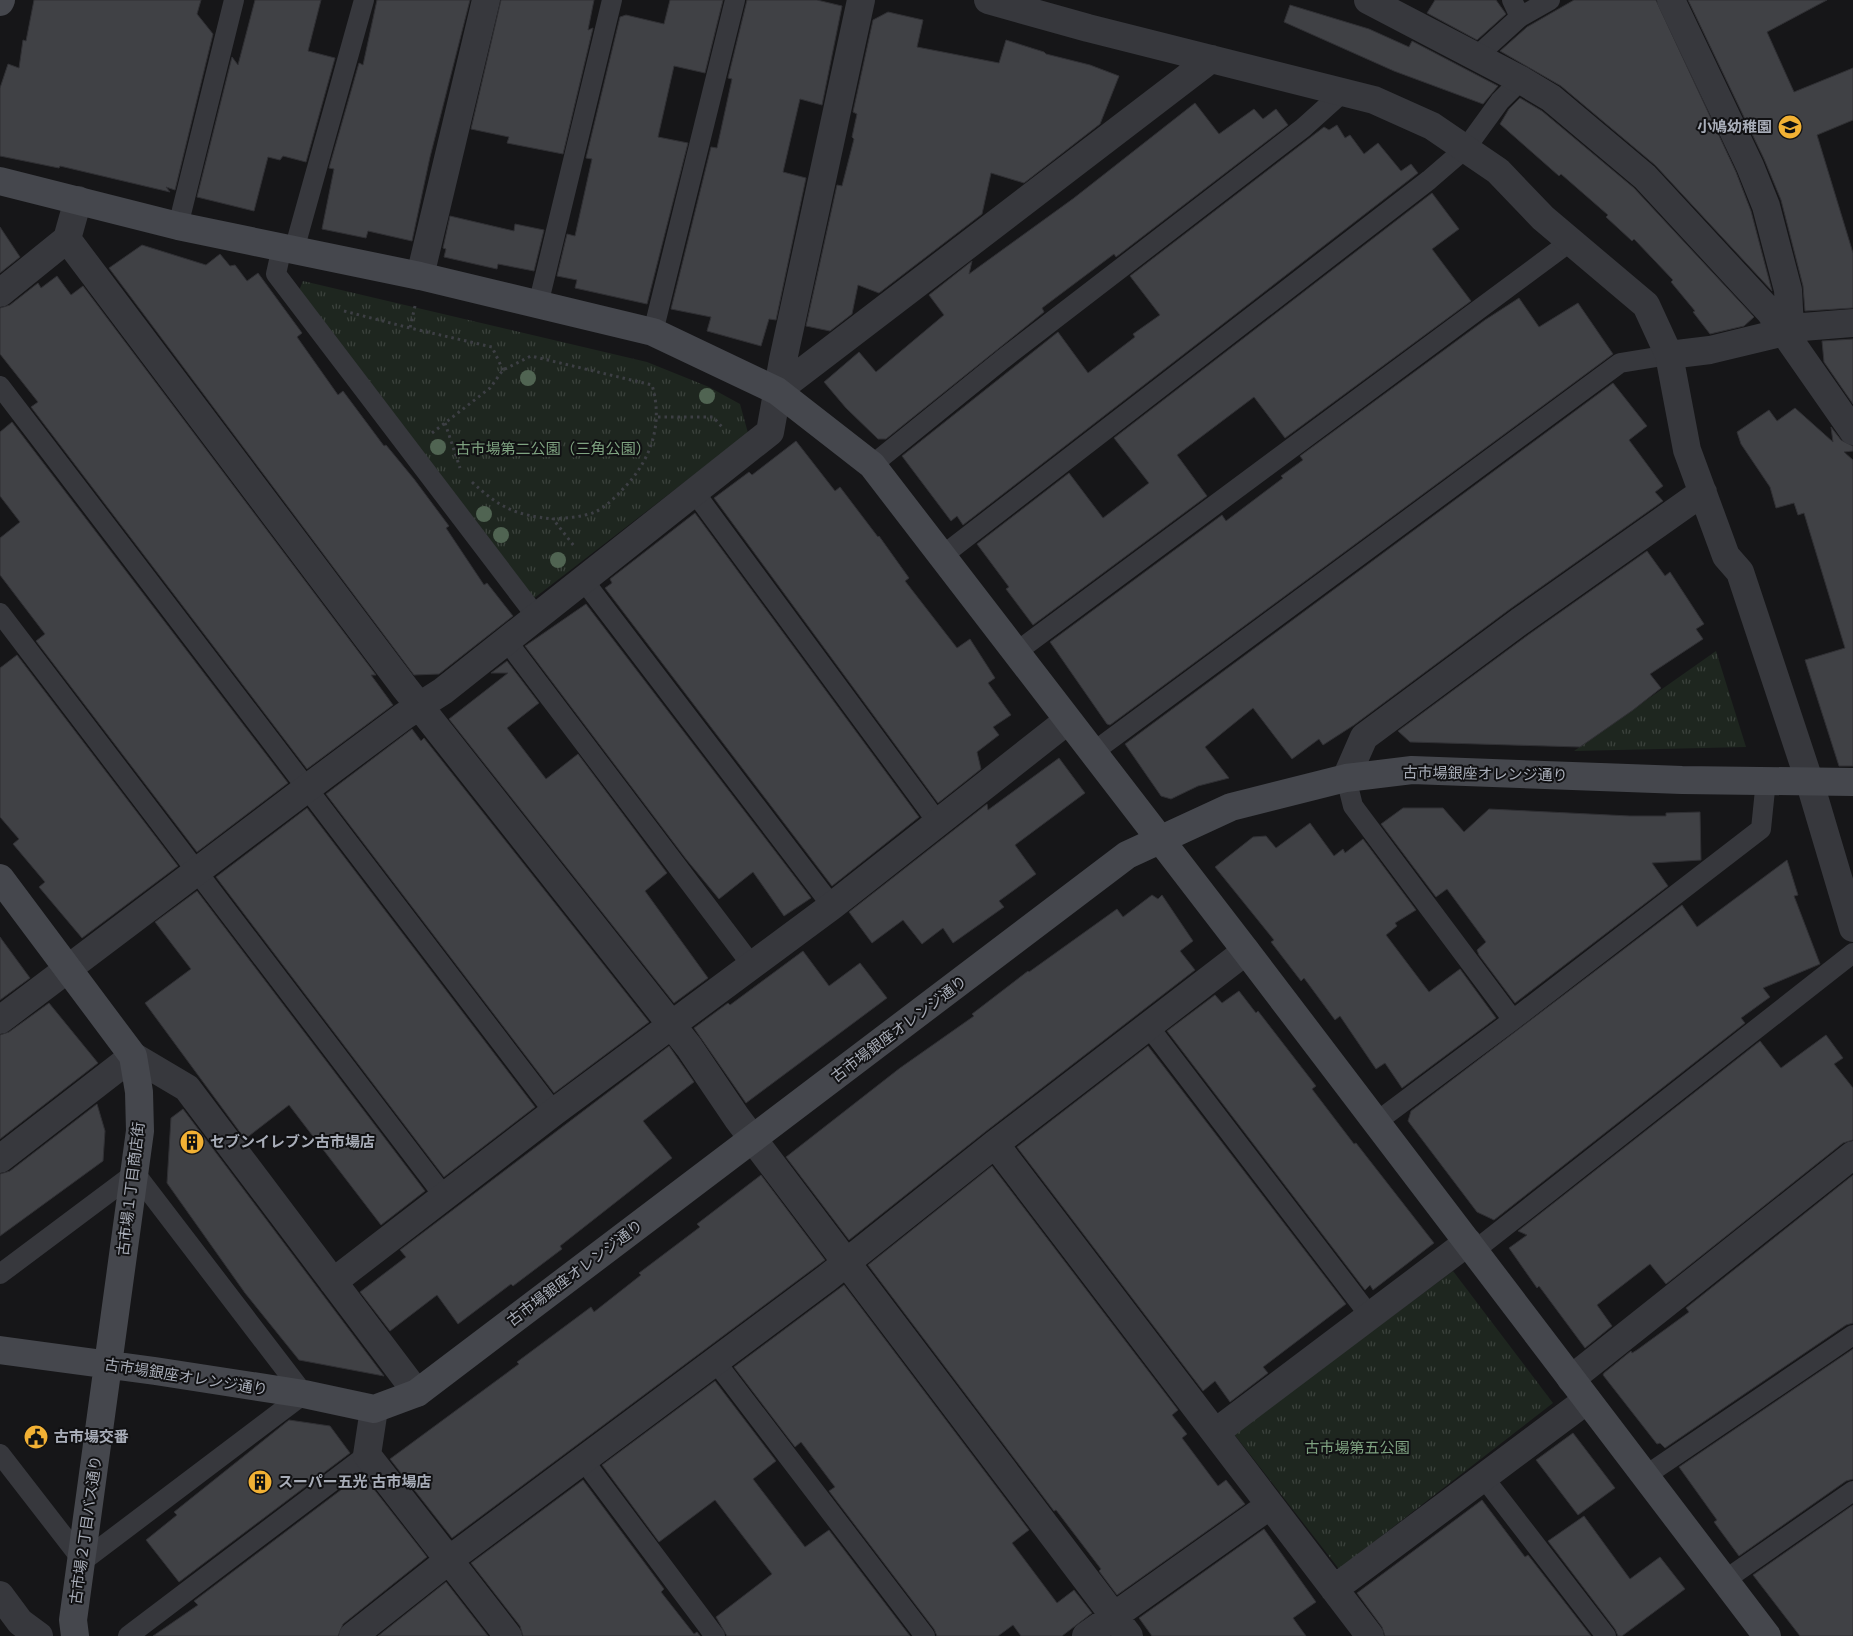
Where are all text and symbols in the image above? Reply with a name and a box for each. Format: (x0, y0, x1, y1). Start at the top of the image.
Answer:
school or university icon: 小鳩幼稚園 (1777, 114, 1803, 140)
place label: 小鳩幼稚園 (1697, 118, 1772, 136)
park label: 古市場第二公園（三角公園） (455, 440, 651, 458)
street label: 古市場銀座オレンジ通り (1402, 764, 1568, 784)
street label: 古市場銀座オレンジ通り (828, 972, 970, 1086)
street label: 古市場１丁目商店街 (114, 1121, 148, 1257)
building icon: セブンイレブン古市場店 (179, 1129, 205, 1155)
place label: セブンイレブン古市場店 (210, 1133, 375, 1151)
street label: 古市場銀座オレンジ通り (504, 1216, 646, 1330)
street label: 古市場銀座オレンジ通り (103, 1355, 269, 1399)
public building icon: 古市場交番 (23, 1424, 49, 1450)
place label: 古市場交番 (54, 1428, 129, 1446)
park label: 古市場第五公園 (1304, 1439, 1410, 1457)
street label: 古市場２丁目バス通り (67, 1454, 105, 1606)
building icon: スーパー五光 古市場店 (247, 1469, 273, 1495)
place label: スーパー五光 古市場店 (278, 1473, 431, 1491)

